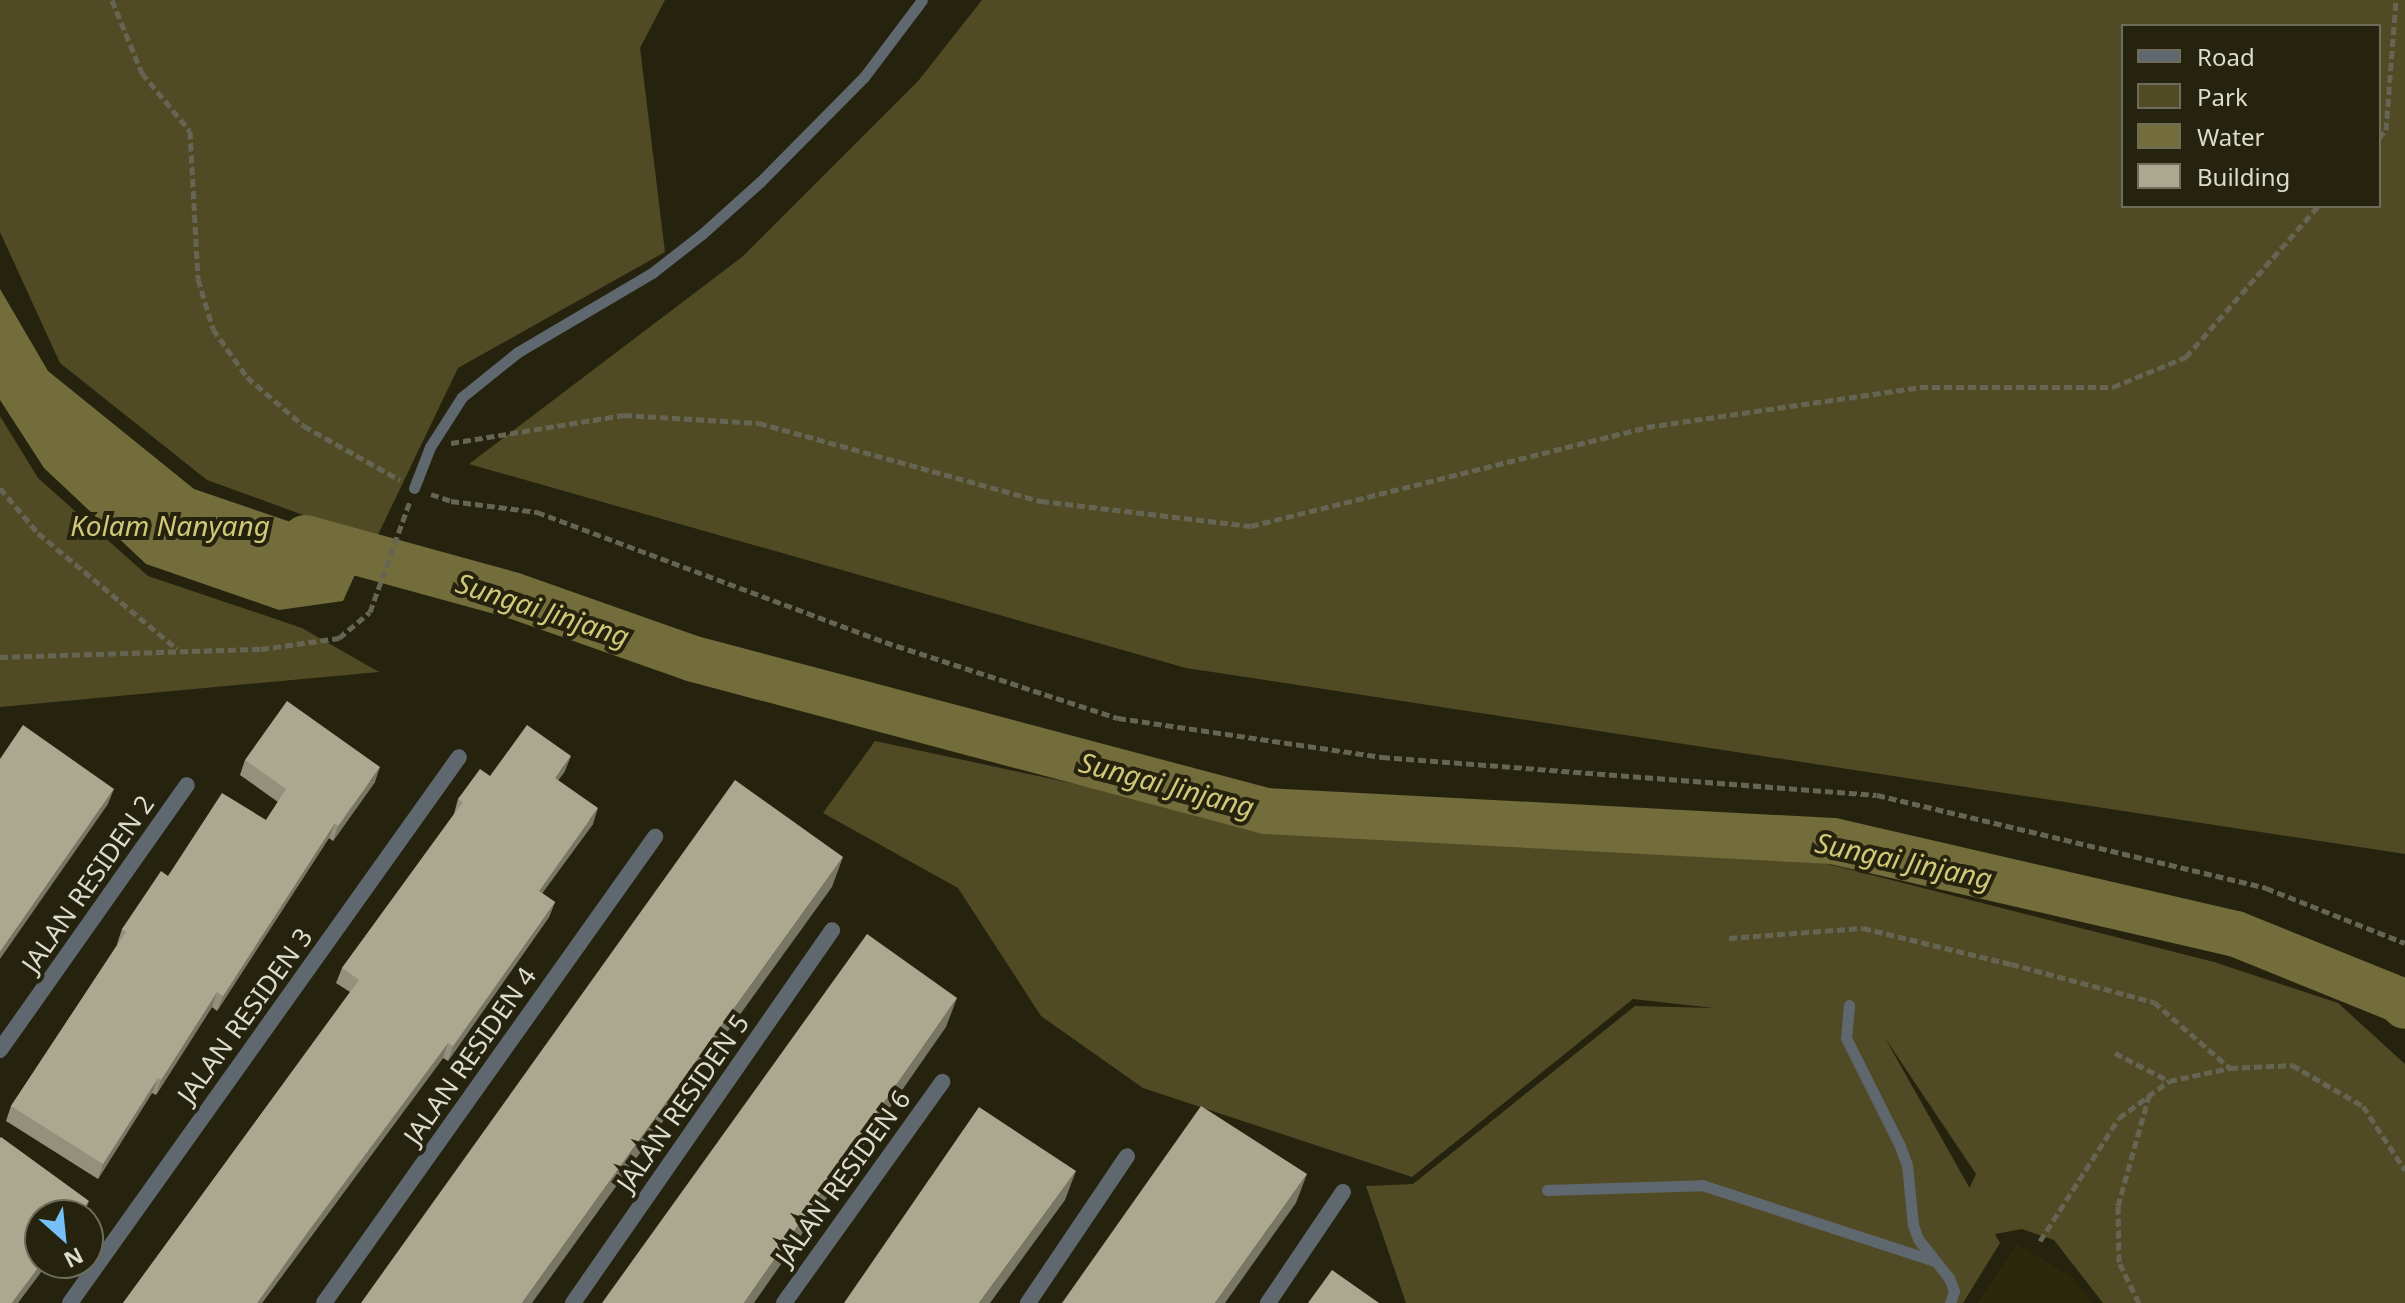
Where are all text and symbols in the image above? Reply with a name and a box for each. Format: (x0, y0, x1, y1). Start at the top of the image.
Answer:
legend (2121, 24, 2381, 208)
text: Road (2197, 40, 2255, 73)
text: Park (2197, 80, 2248, 113)
text: Water (2197, 120, 2264, 153)
text: Building (2197, 160, 2290, 193)
water label: Kolam Nanyang (70, 508, 270, 542)
water label: Sungai Jinjang (452, 565, 634, 653)
water label: Sungai Jinjang (1076, 745, 1258, 823)
street label: JALAN RESIDEN 2 (15, 789, 161, 979)
water label: Sungai Jinjang (1813, 825, 1995, 895)
street label: JALAN RESIDEN 3 (171, 922, 319, 1110)
street label: JALAN RESIDEN 4 (397, 961, 543, 1151)
street label: JALAN RESIDEN 5 (610, 1008, 756, 1198)
street label: JALAN RESIDEN 6 (769, 1084, 917, 1272)
north arrow (24, 1199, 104, 1279)
text: N (59, 1241, 89, 1276)

